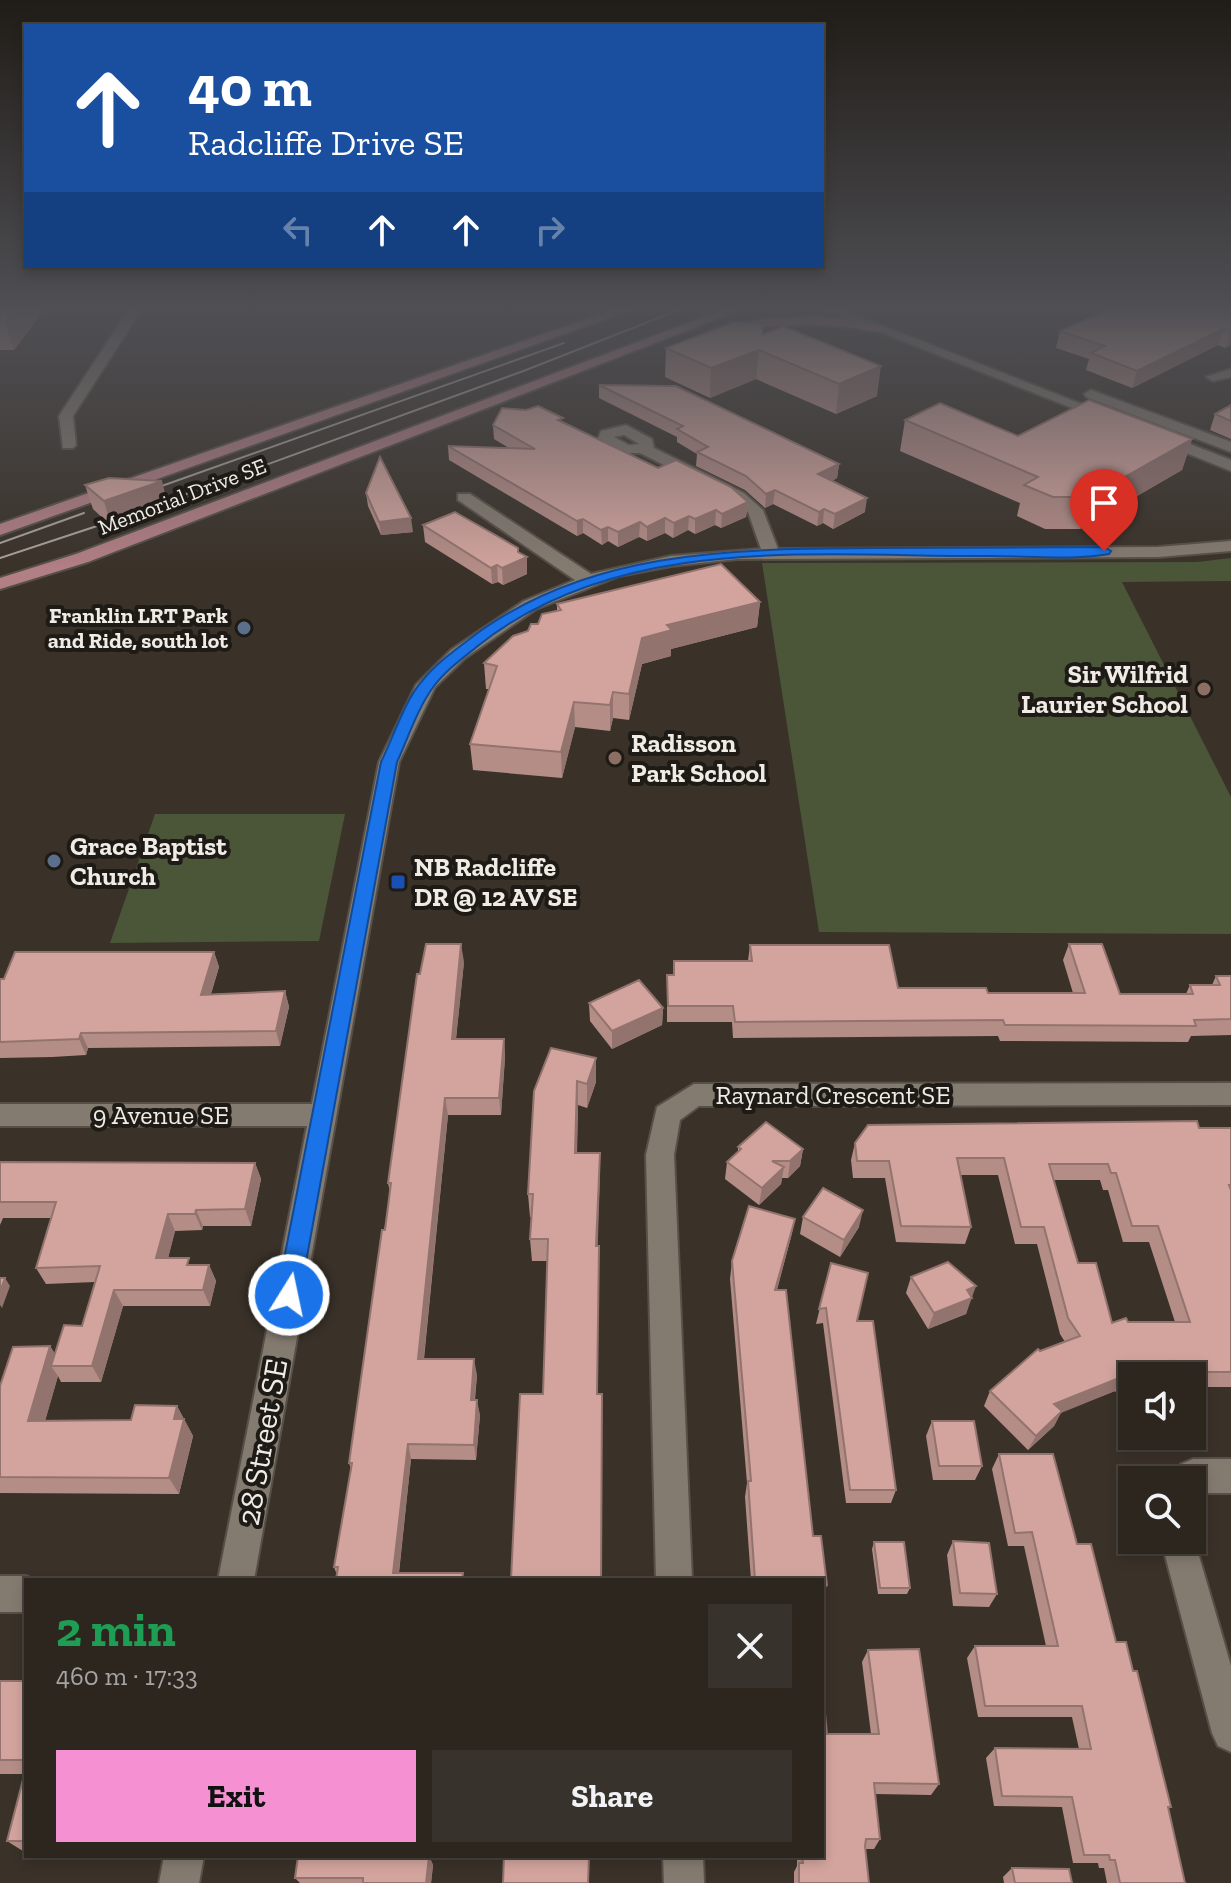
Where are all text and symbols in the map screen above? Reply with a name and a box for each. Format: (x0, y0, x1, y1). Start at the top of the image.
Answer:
text: 40 m (188, 53, 312, 120)
icon: ahead (56, 56, 160, 160)
text: Radcliffe Drive SE (188, 121, 464, 164)
icon: left (276, 208, 320, 252)
icon: ahead (360, 208, 404, 252)
icon: ahead (444, 208, 488, 252)
icon: right (528, 208, 572, 252)
street label: Memorial Drive SE (94, 452, 270, 541)
pin (1070, 469, 1138, 551)
icon: arrive (1082, 481, 1126, 525)
place label: Franklin LRT Park and Ride, south lot (48, 602, 228, 654)
marker: Franklin LRT Park and Ride, south lot (235, 619, 253, 637)
place label: Sir Wilfrid Laurier School (1021, 658, 1188, 720)
marker: Sir Wilfrid Laurier School (1195, 680, 1213, 698)
place label: Radisson Park School (631, 727, 767, 789)
marker: Radisson Park School (606, 749, 624, 767)
place label: Grace Baptist Church (70, 830, 227, 892)
place label: NB Radcliffe DR @ 12 AV SE (414, 851, 577, 913)
marker: Grace Baptist Church (45, 852, 63, 870)
marker: NB Radcliffe DR @ 12 AV SE (389, 873, 407, 891)
street label: Raynard Crescent SE (715, 1079, 951, 1111)
street label: 9 Avenue SE (93, 1099, 229, 1131)
position arrow (247, 1253, 331, 1337)
street label: 28 Street SE (229, 1356, 295, 1528)
map controls (1118, 1362, 1206, 1554)
button: sound (1118, 1362, 1206, 1450)
button: search (1118, 1466, 1206, 1554)
text: 2 min (56, 1601, 176, 1658)
button: close (708, 1604, 792, 1688)
text: 460 m · 17:33 (56, 1660, 198, 1692)
button: Exit (56, 1750, 416, 1842)
button: Share (432, 1750, 792, 1842)

